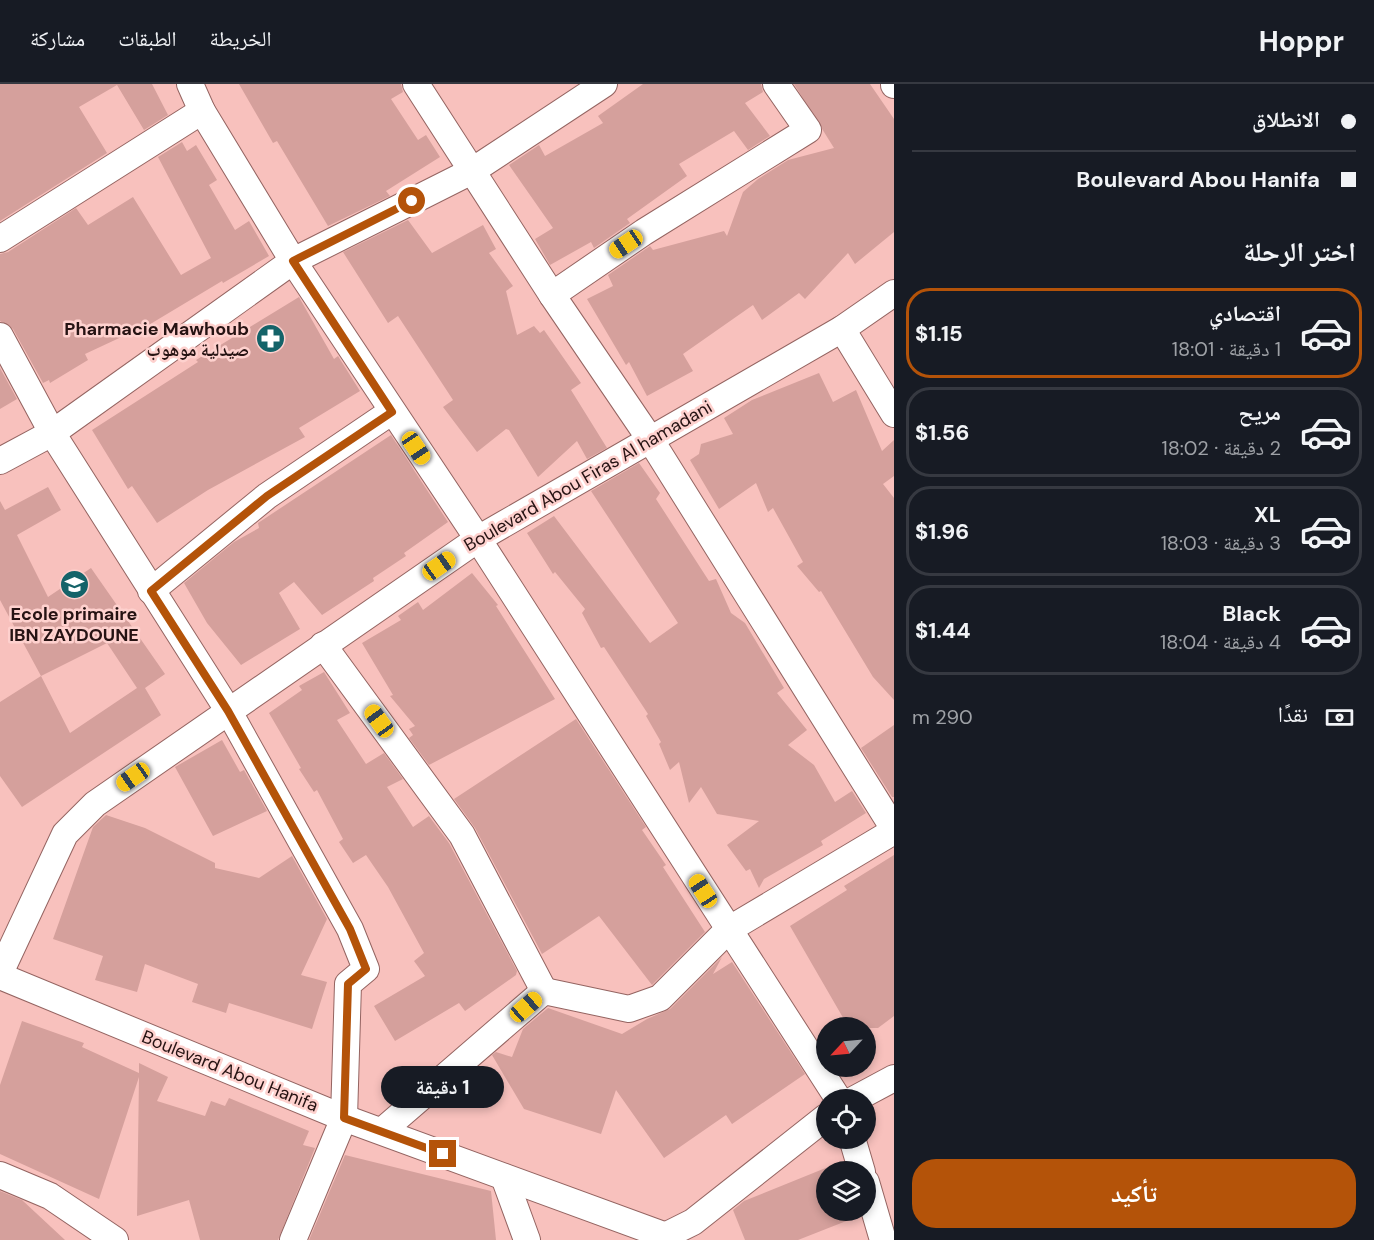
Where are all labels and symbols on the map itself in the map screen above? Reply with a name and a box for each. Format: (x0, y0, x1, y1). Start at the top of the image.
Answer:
route start (398, 187, 425, 214)
car (606, 226, 646, 262)
place label: Pharmacie Mawhoub صيدلية موهوب (64, 317, 249, 362)
pharmacy icon: Pharmacie Mawhoub صيدلية موهوب (254, 323, 286, 355)
street label: Boulevard Abou Firas Al hamadani (460, 395, 716, 557)
car (398, 428, 434, 468)
car (419, 548, 459, 584)
school or university icon: Ecole primaire IBN ZAYDOUNE (58, 569, 90, 601)
place label: Ecole primaire IBN ZAYDOUNE (9, 602, 139, 647)
car (361, 701, 397, 741)
car (113, 759, 153, 795)
car (686, 871, 720, 911)
car (507, 988, 545, 1026)
north arrow (816, 1017, 876, 1077)
street label: Boulevard Abou Hanifa (138, 1025, 322, 1117)
callout: 1 دقيقة (382, 1067, 504, 1109)
route end (429, 1140, 456, 1167)

